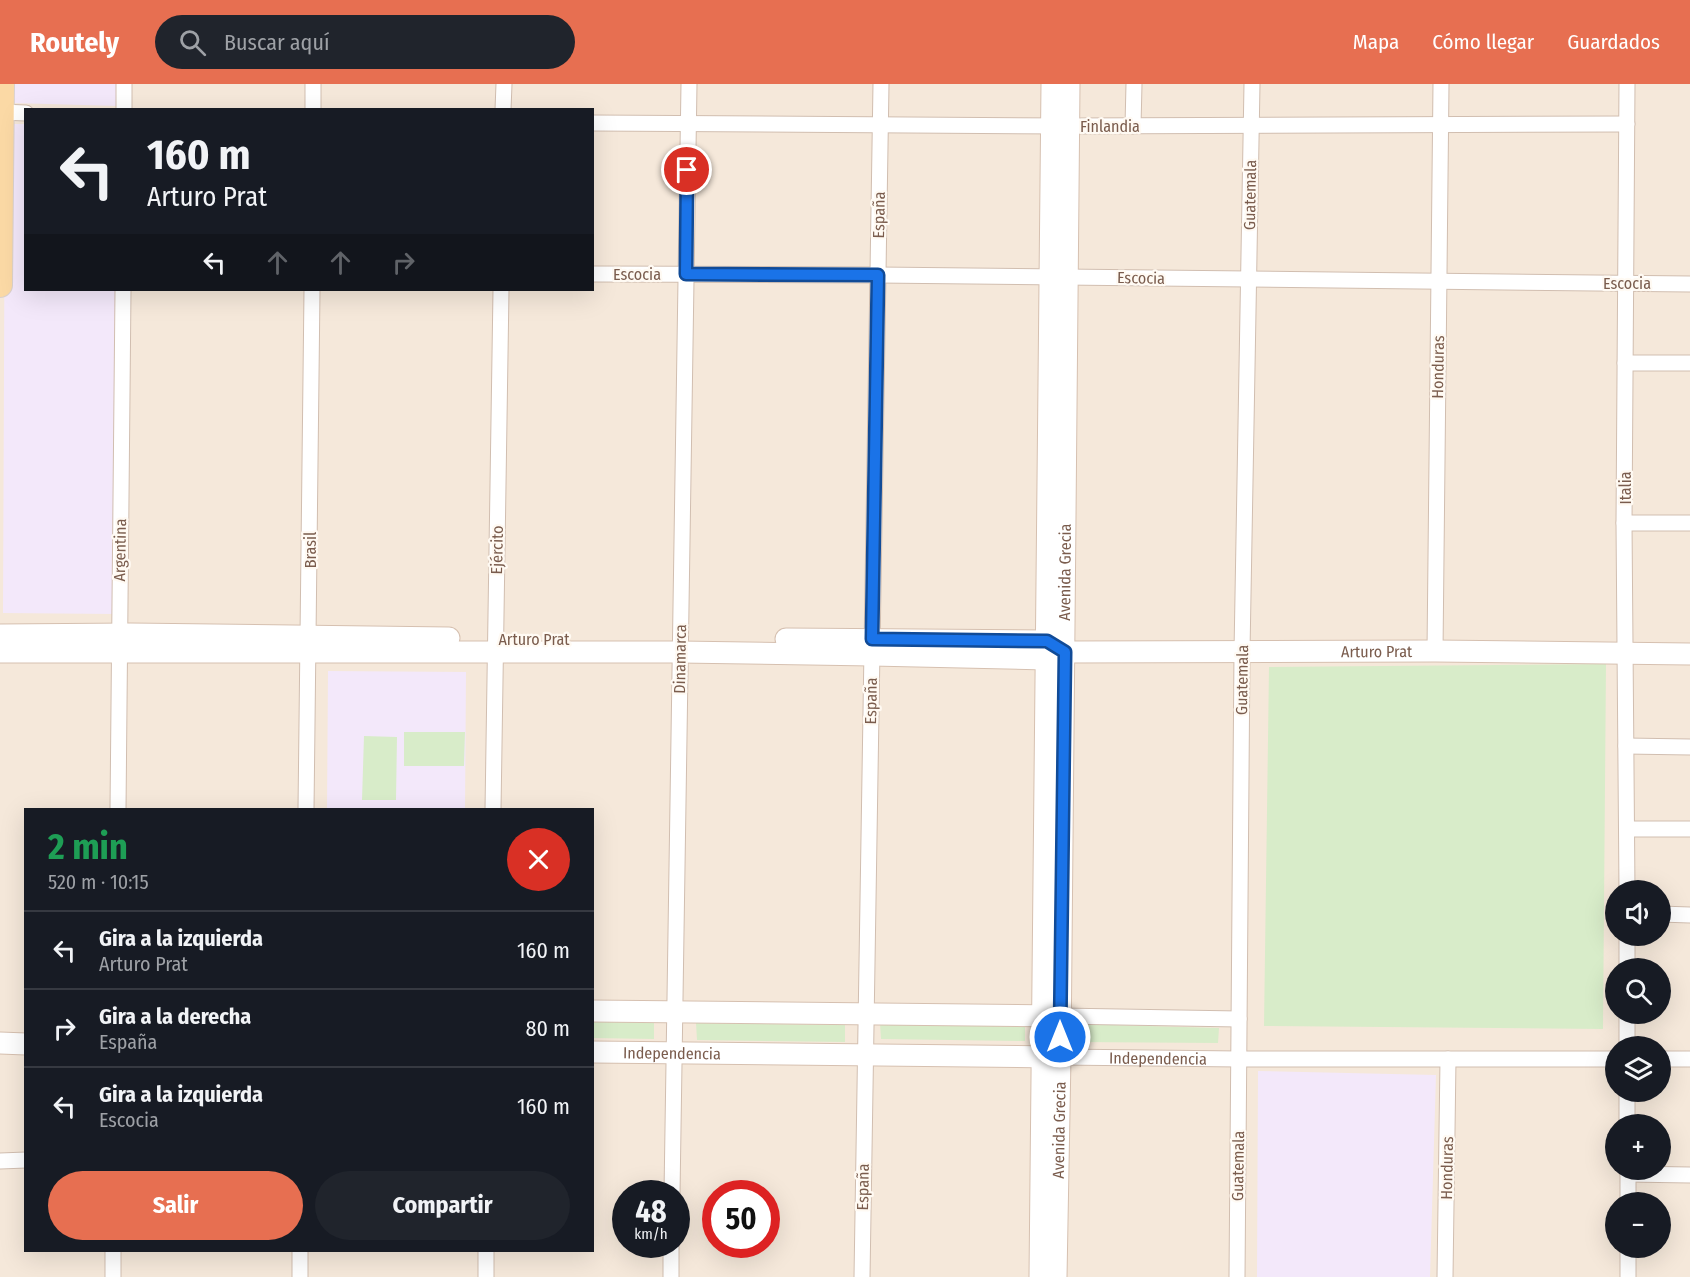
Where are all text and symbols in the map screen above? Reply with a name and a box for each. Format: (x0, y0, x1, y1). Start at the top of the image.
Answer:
search box (155, 15, 575, 69)
text: Routely (30, 26, 119, 59)
icon: search (176, 26, 209, 59)
text: Buscar aquí (224, 29, 329, 56)
text: Mapa (1353, 29, 1399, 55)
text: Cómo llegar (1432, 29, 1534, 55)
text: Guardados (1567, 29, 1660, 55)
street label: Finlandia (1080, 117, 1140, 136)
text: 160 m (147, 130, 250, 180)
icon: left (48, 132, 126, 210)
pin (661, 144, 712, 195)
icon: arrive (670, 153, 703, 186)
street label: Guatemala (1240, 160, 1260, 230)
text: Arturo Prat (147, 181, 267, 213)
street label: España (869, 191, 889, 239)
icon: left (198, 246, 231, 279)
icon: ahead (261, 246, 294, 279)
icon: ahead (324, 246, 357, 279)
icon: right (387, 246, 420, 279)
street label: Escocia (613, 265, 661, 284)
street label: Escocia (1117, 268, 1165, 288)
street label: Escocia (1603, 274, 1651, 293)
street label: Honduras (1428, 335, 1448, 399)
street label: Italia (1616, 471, 1635, 505)
street label: Argentina (110, 518, 130, 582)
street label: Avenida Grecia (1055, 523, 1074, 621)
street label: Ejército (487, 525, 507, 575)
street label: Brasil (301, 532, 320, 568)
street label: Dinamarca (670, 624, 690, 694)
street label: Arturo Prat (498, 630, 570, 649)
street label: Arturo Prat (1341, 642, 1413, 661)
street label: Guatemala (1232, 645, 1252, 715)
street label: España (861, 677, 881, 725)
text: 2 min (48, 825, 128, 869)
button: close (507, 828, 570, 891)
text: 520 m · 10:15 (48, 870, 149, 894)
map controls (1605, 880, 1671, 1258)
button: sound (1605, 880, 1671, 946)
text: Gira a la izquierda (99, 925, 263, 952)
icon: left (48, 934, 81, 967)
text: 160 m (517, 937, 570, 964)
text: Arturo Prat (99, 952, 188, 976)
button: search (1605, 958, 1671, 1024)
text: Gira a la derecha (99, 1003, 251, 1030)
position arrow (1028, 1005, 1092, 1069)
icon: right (48, 1012, 81, 1045)
text: 80 m (525, 1015, 570, 1042)
text: España (99, 1030, 157, 1054)
button: layers (1605, 1036, 1671, 1102)
street label: Independencia (623, 1043, 721, 1063)
street label: Independencia (1109, 1048, 1207, 1068)
text: Gira a la izquierda (99, 1081, 263, 1108)
street label: Avenida Grecia (1048, 1081, 1069, 1179)
icon: left (48, 1090, 81, 1123)
text: 160 m (517, 1093, 570, 1120)
text: Escocia (99, 1108, 159, 1132)
button: + (1605, 1114, 1671, 1180)
street label: Guatemala (1228, 1131, 1248, 1201)
street label: Honduras (1437, 1136, 1457, 1200)
street label: España (853, 1163, 873, 1211)
button: Salir (48, 1171, 303, 1240)
button: Compartir (315, 1171, 570, 1240)
speed limit sign: 50 (702, 1180, 780, 1258)
button: − (1605, 1192, 1671, 1258)
text: 48 (635, 1194, 667, 1230)
text: km/h (634, 1225, 668, 1243)

